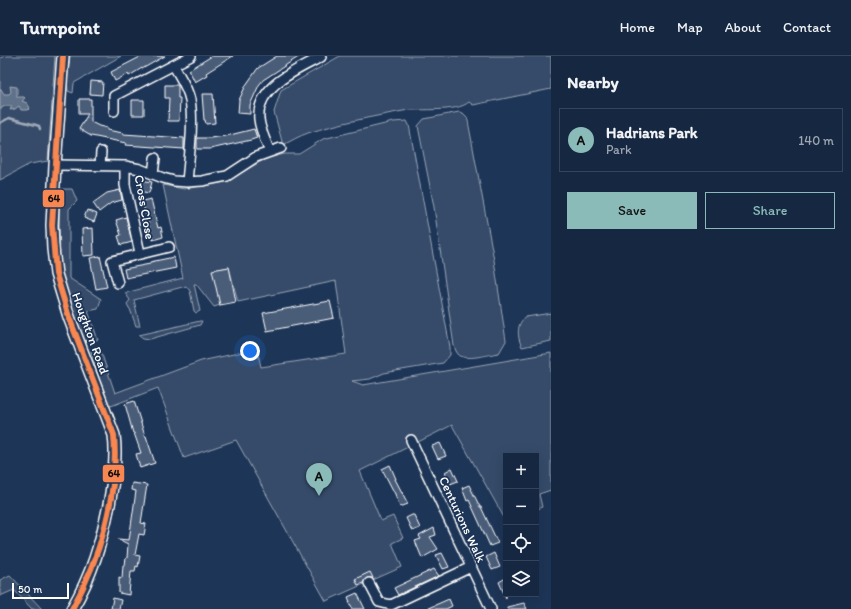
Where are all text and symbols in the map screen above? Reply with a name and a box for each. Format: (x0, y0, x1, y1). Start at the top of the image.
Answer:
text: Turnpoint (20, 16, 100, 39)
text: Home (620, 19, 655, 36)
text: Map (677, 19, 703, 36)
text: About (725, 19, 761, 36)
text: Contact (783, 19, 831, 36)
text: Nearby (567, 72, 619, 92)
text: Hadrians Park (606, 124, 698, 142)
text: A (577, 133, 585, 148)
text: 140 m (798, 133, 834, 148)
text: Park (606, 142, 632, 157)
street label: Cross Close (131, 174, 158, 241)
line badge: 64 (42, 189, 65, 208)
text: 64 (48, 192, 61, 205)
button: Save (567, 192, 697, 229)
button: Share (705, 192, 835, 229)
street label: Houghton Road (69, 290, 112, 376)
your location (240, 341, 260, 361)
map controls (503, 453, 539, 597)
button: + (503, 453, 539, 489)
pin: A (306, 463, 332, 496)
line badge: 64 (102, 464, 125, 483)
text: 64 (108, 467, 121, 480)
street label: Centurions Walk (436, 474, 489, 565)
button: − (503, 489, 539, 525)
button: locate (503, 525, 539, 561)
button: layers (503, 561, 539, 597)
scale bar (12, 581, 69, 600)
text: 50 m (18, 583, 42, 596)

